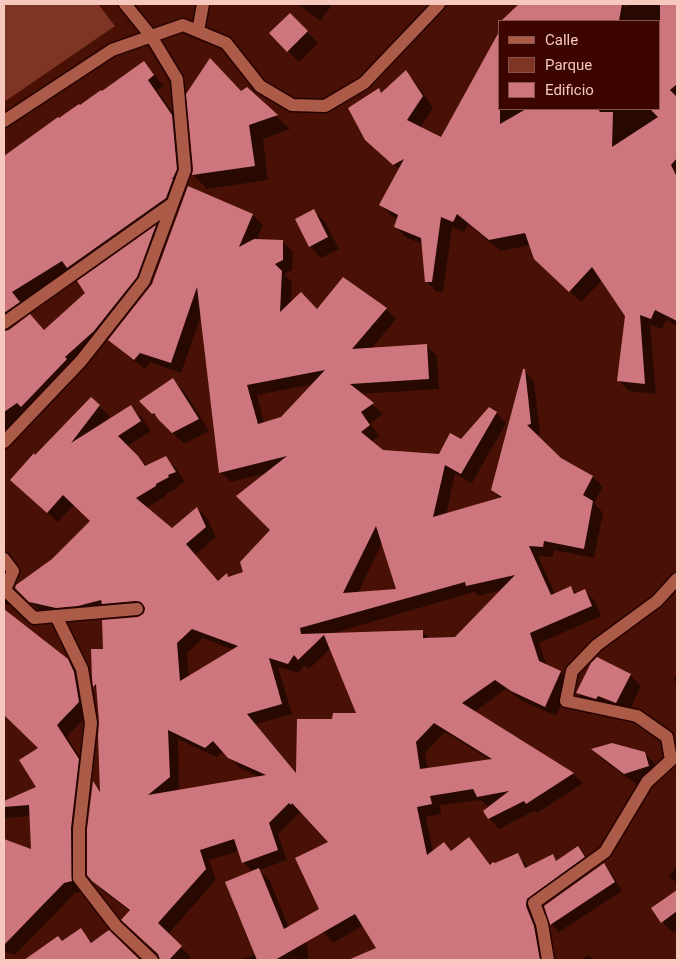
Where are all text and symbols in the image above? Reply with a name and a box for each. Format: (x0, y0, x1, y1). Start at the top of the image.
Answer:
legend (498, 20, 661, 110)
text: Calle (545, 31, 578, 49)
text: Parque (545, 56, 592, 74)
text: Edificio (545, 81, 594, 99)

